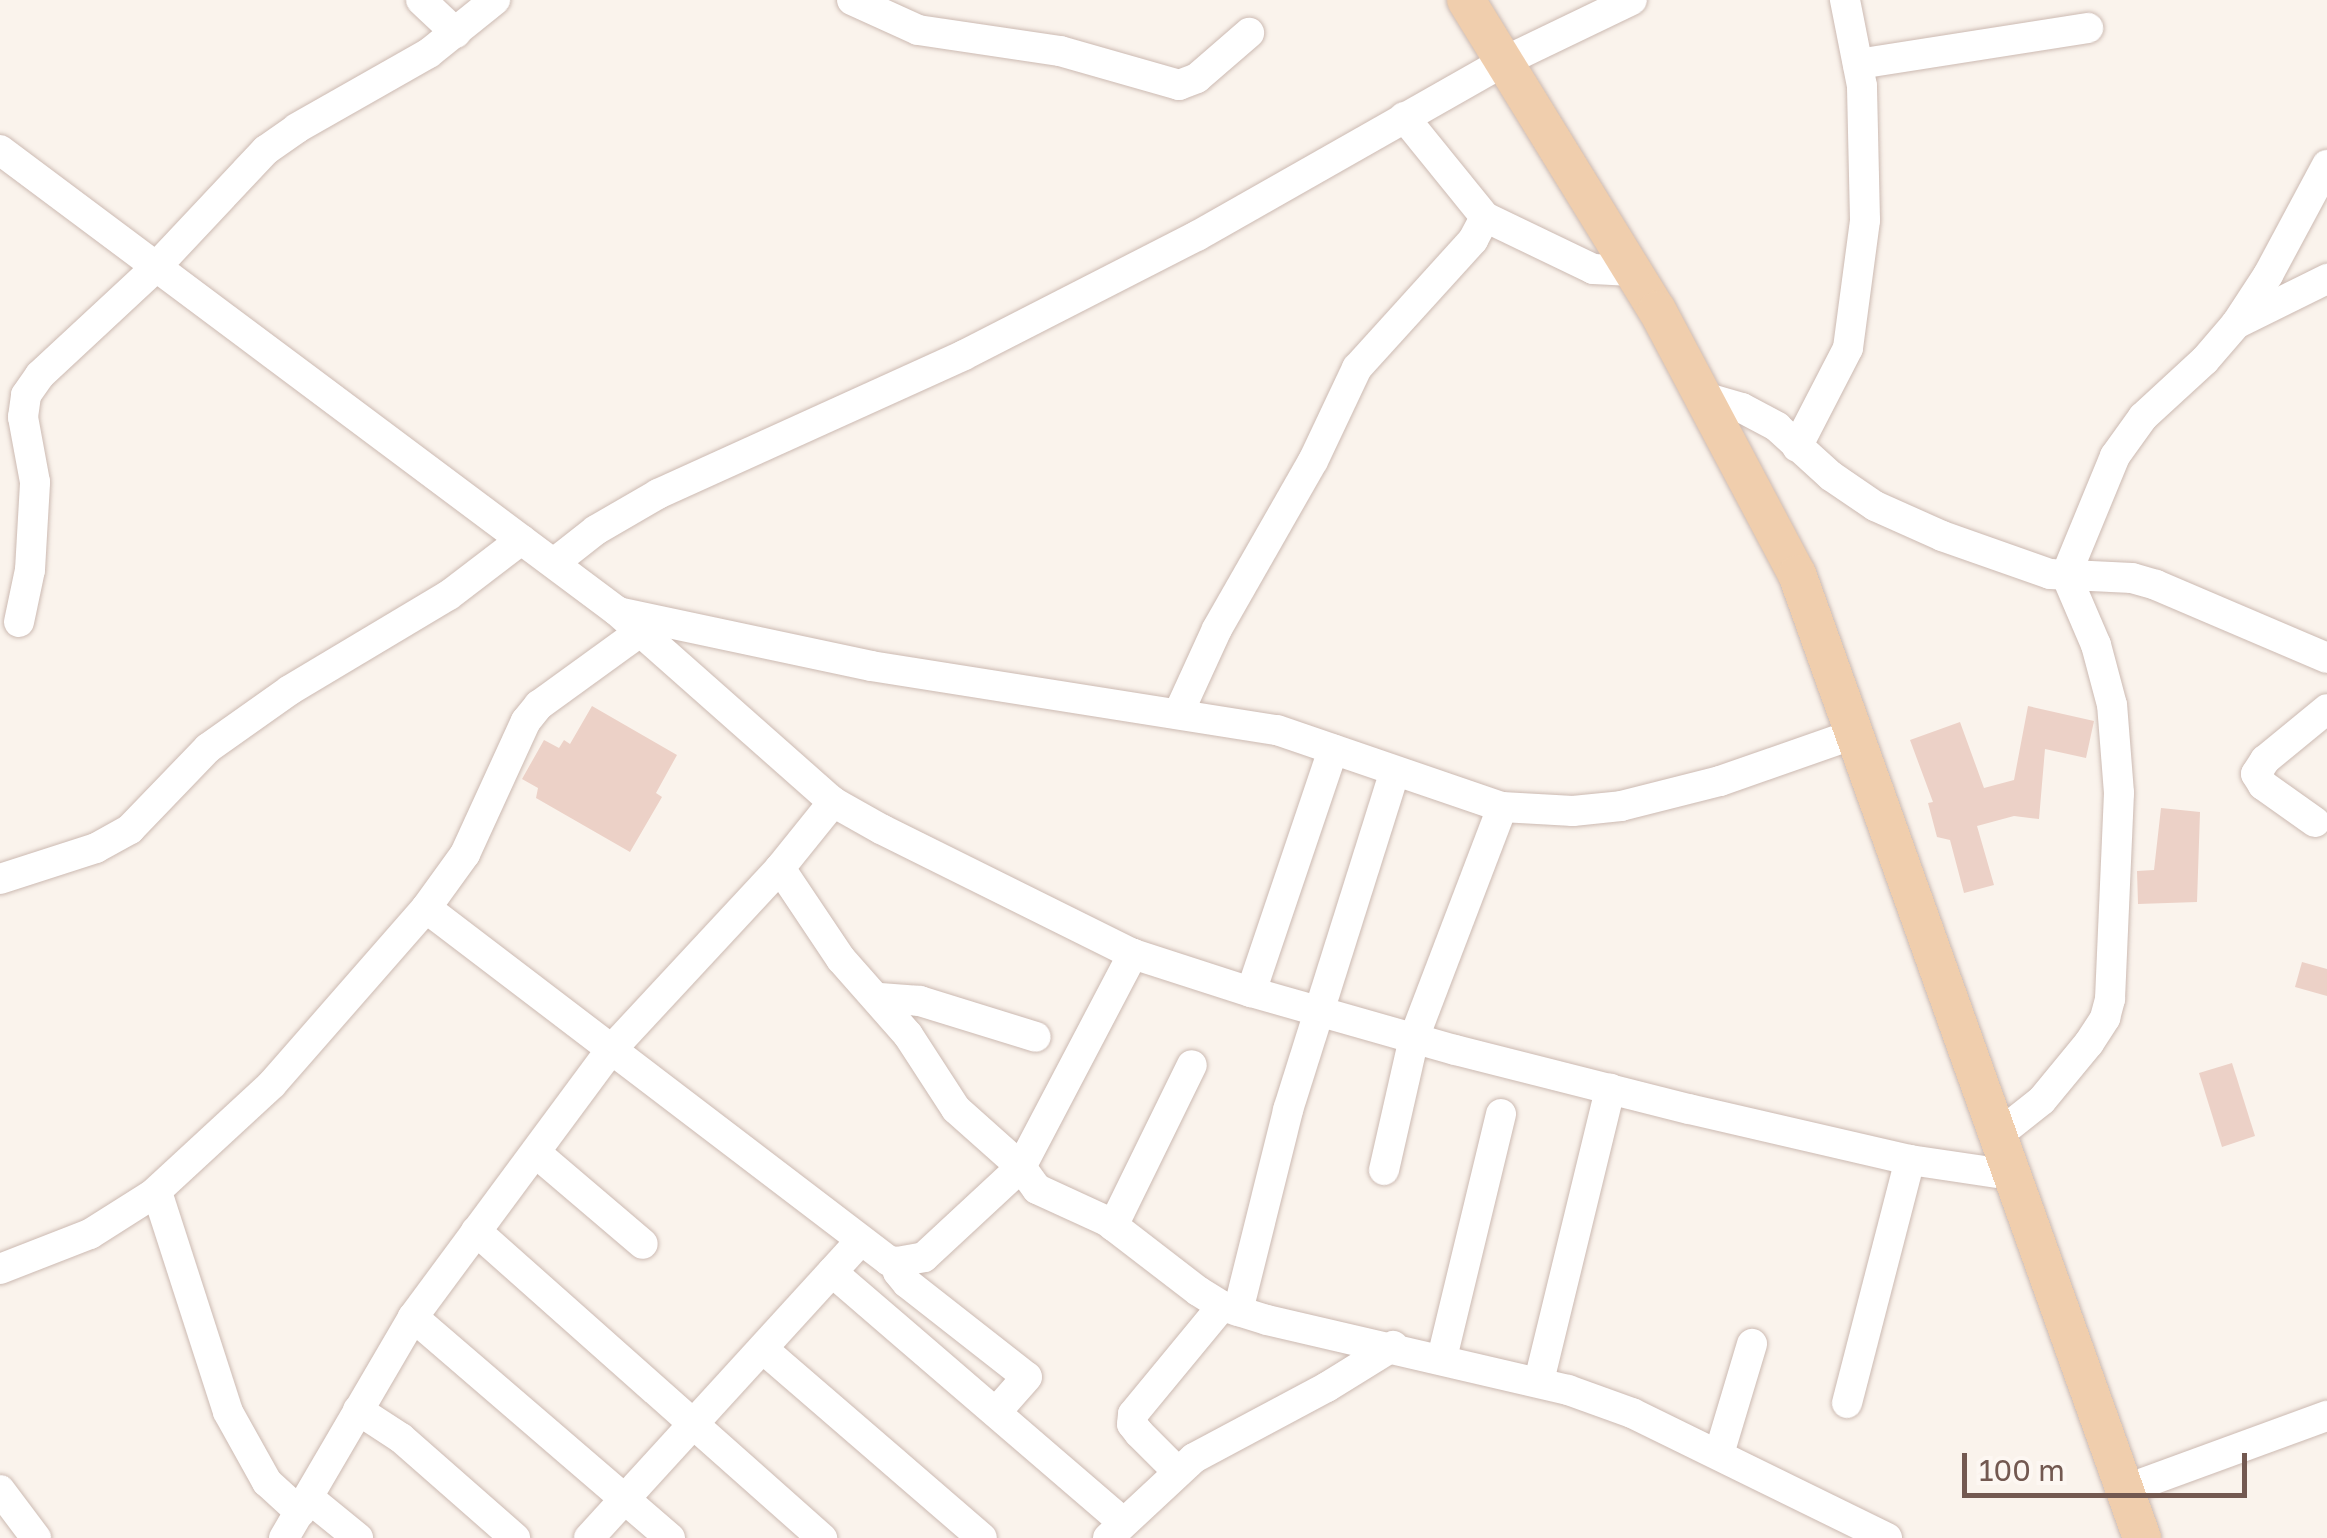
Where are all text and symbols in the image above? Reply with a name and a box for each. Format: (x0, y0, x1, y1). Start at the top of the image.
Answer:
scale bar (1967, 1433, 2252, 1495)
text: 100 m (1979, 1452, 2065, 1488)

